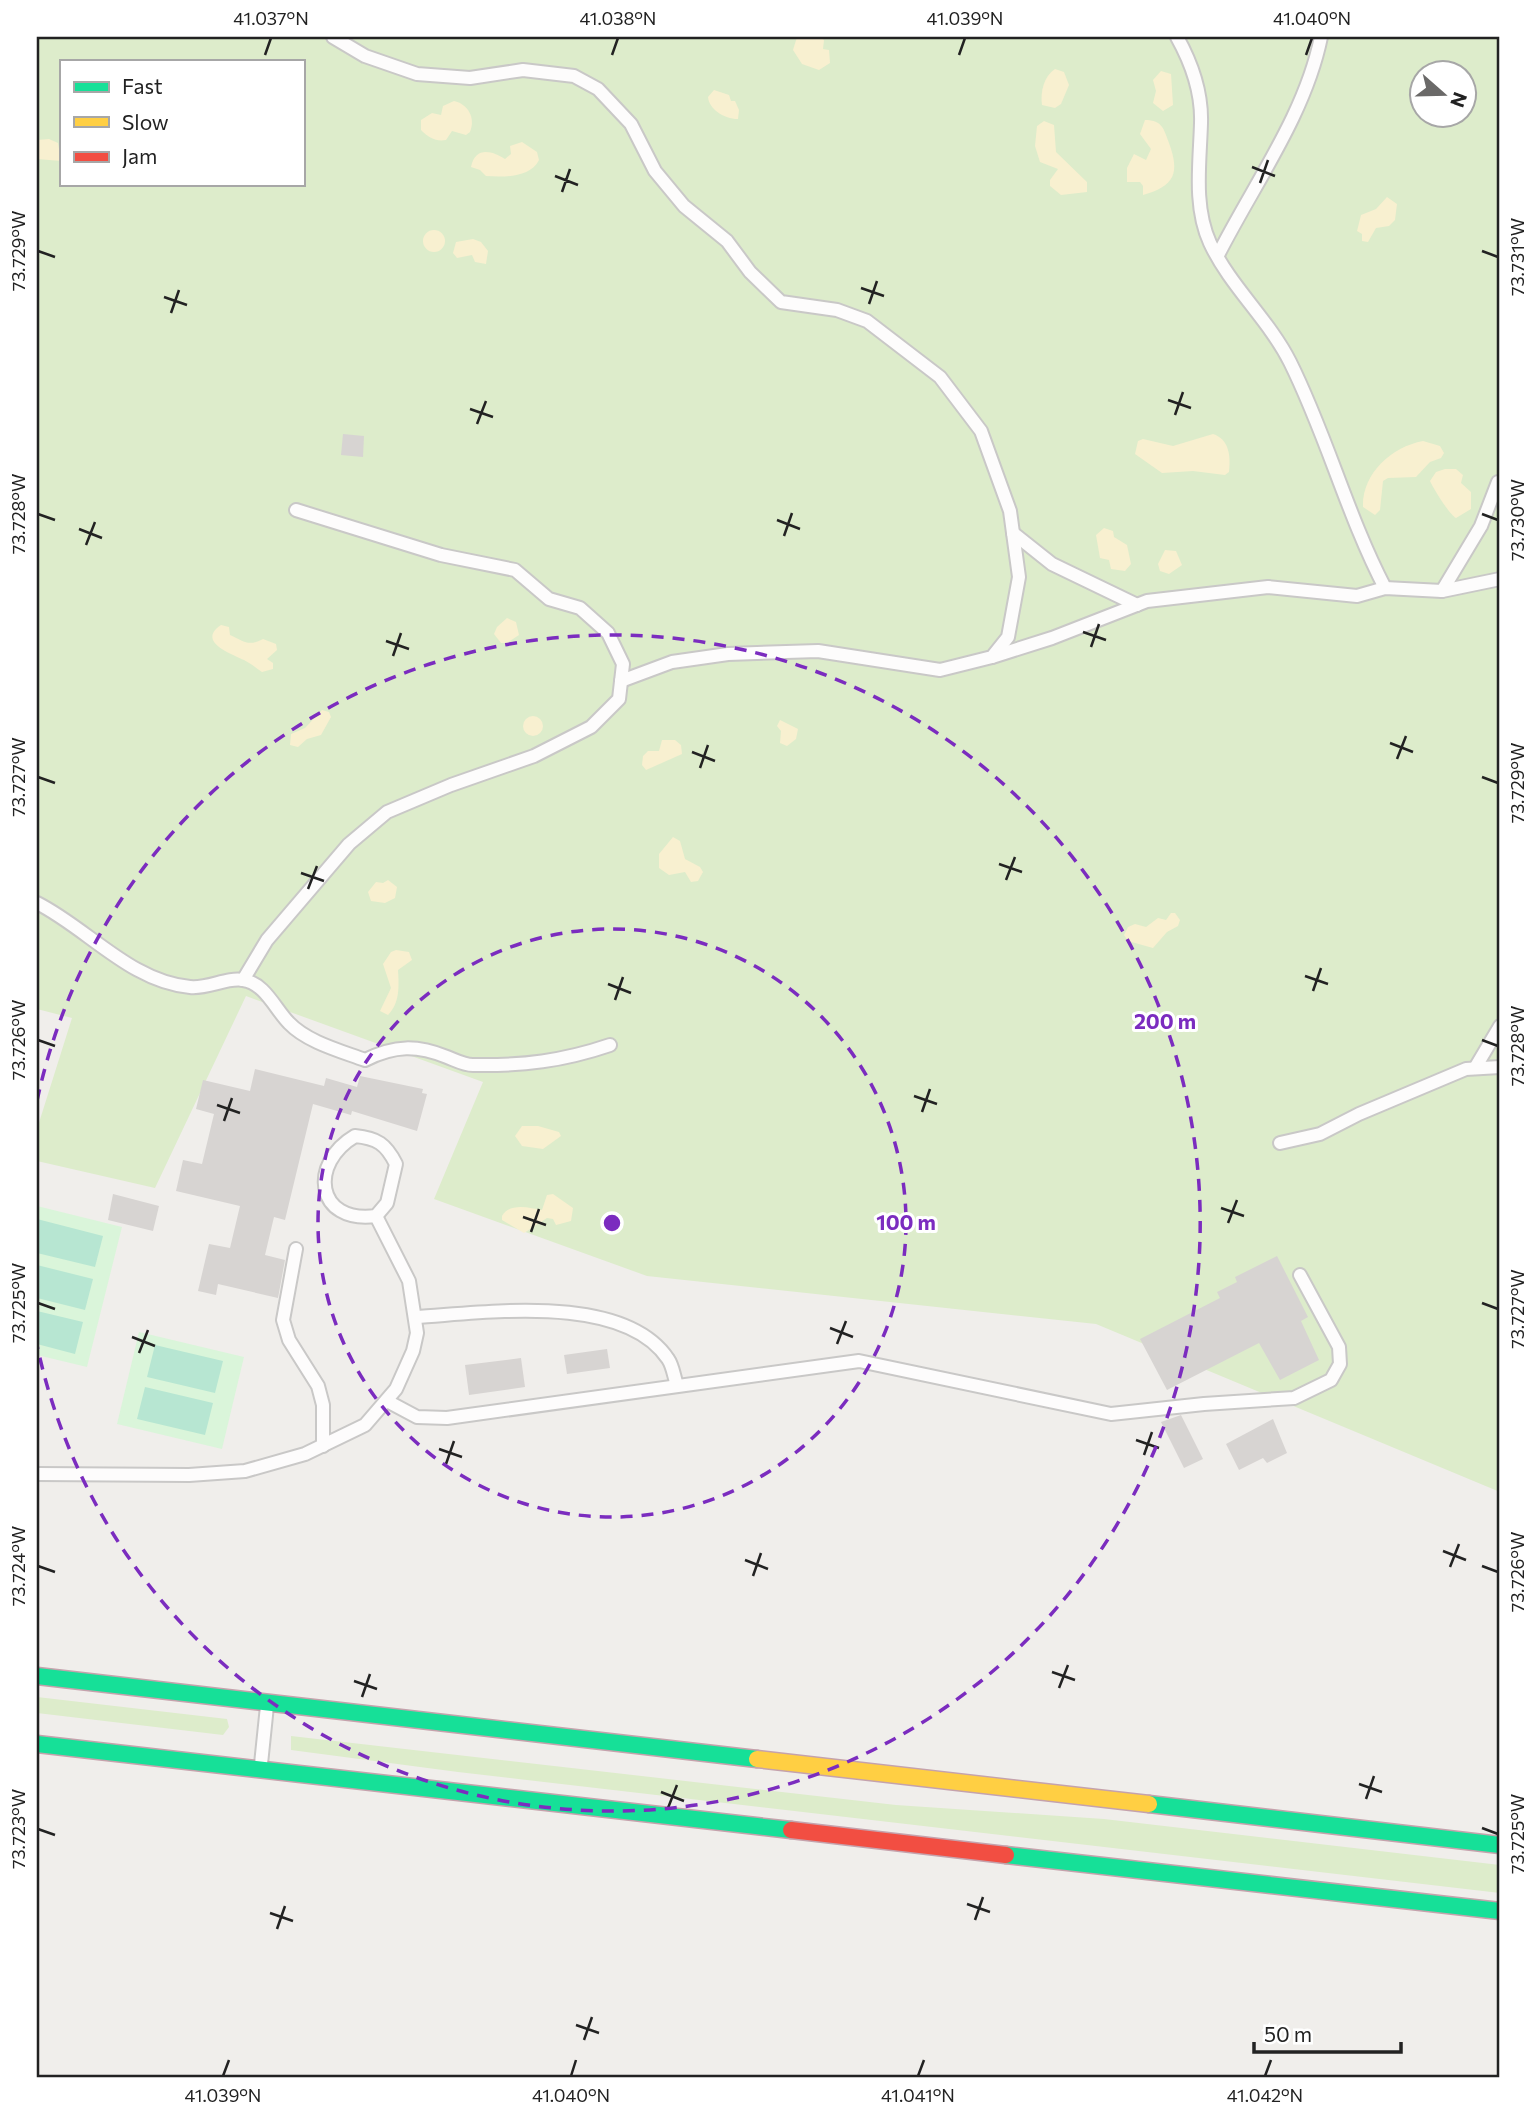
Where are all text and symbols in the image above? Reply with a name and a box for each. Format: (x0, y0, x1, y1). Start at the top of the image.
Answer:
text: 41.037°N (233, 7, 309, 29)
text: 41.038°N (580, 7, 656, 29)
text: 41.039°N (927, 7, 1003, 29)
text: 41.040°N (1273, 7, 1351, 29)
legend (60, 60, 304, 186)
north arrow (1408, 60, 1478, 130)
text: Fast (122, 73, 163, 98)
text: N (1446, 89, 1473, 111)
text: Slow (122, 109, 169, 134)
text: Jam (122, 143, 157, 168)
text: 73.729°W (7, 211, 29, 291)
text: 73.731°W (1506, 218, 1528, 296)
text: 73.728°W (7, 474, 29, 554)
text: 73.730°W (1506, 479, 1528, 561)
text: 73.727°W (7, 737, 29, 817)
text: 73.729°W (1506, 743, 1528, 823)
text: 73.726°W (7, 1000, 29, 1080)
text: 73.728°W (1506, 1006, 1528, 1086)
text: 200 m (1134, 1008, 1196, 1033)
text: 100 m (876, 1209, 936, 1234)
centre of rings (600, 1211, 624, 1235)
text: 73.725°W (7, 1263, 29, 1343)
text: 73.727°W (1506, 1269, 1528, 1349)
text: 73.724°W (7, 1526, 29, 1606)
text: 73.726°W (1506, 1532, 1528, 1612)
text: 73.723°W (7, 1789, 29, 1869)
text: 73.725°W (1506, 1794, 1528, 1874)
scale bar (1254, 2010, 1400, 2054)
text: 50 m (1264, 2021, 1312, 2046)
text: 41.039°N (185, 2084, 261, 2106)
text: 41.040°N (532, 2084, 610, 2106)
text: 41.041°N (881, 2084, 955, 2106)
text: 41.042°N (1227, 2084, 1303, 2106)

